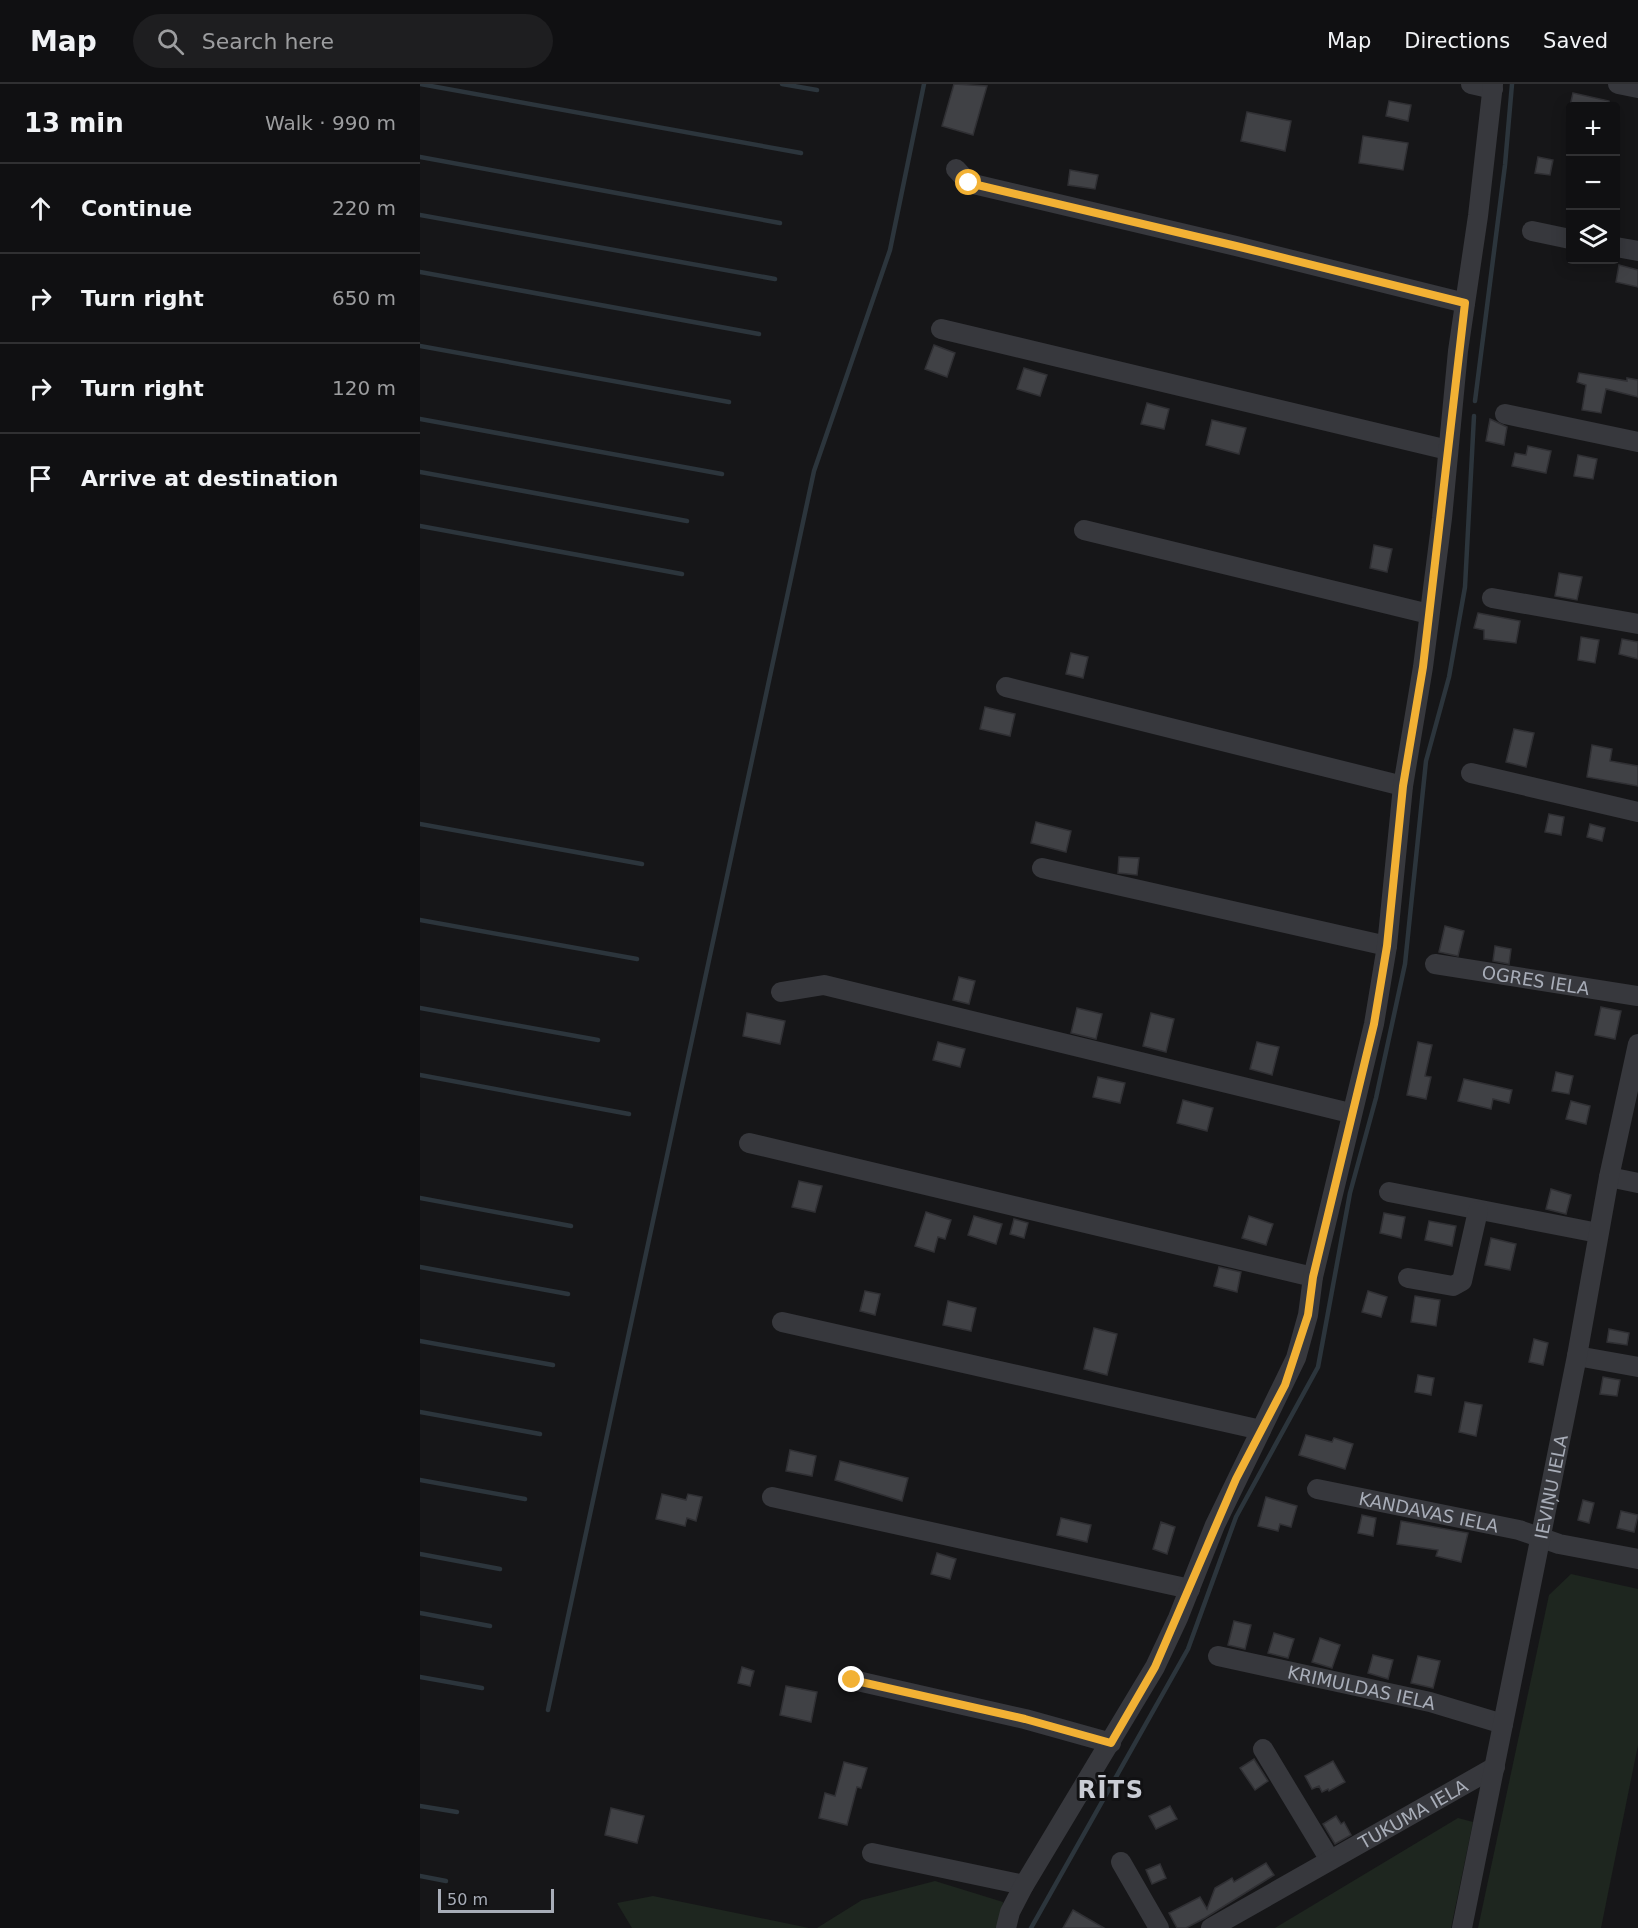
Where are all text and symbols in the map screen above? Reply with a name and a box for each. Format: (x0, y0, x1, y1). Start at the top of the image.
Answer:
search box (133, 14, 553, 68)
text: Map (30, 25, 97, 58)
icon: search (154, 25, 187, 58)
text: Search here (202, 29, 334, 54)
text: Map (1327, 29, 1371, 53)
text: Directions (1404, 29, 1510, 53)
text: Saved (1543, 29, 1608, 53)
map controls (1566, 102, 1620, 264)
button: + (1566, 102, 1620, 156)
text: 13 min (24, 108, 124, 138)
text: Walk · 990 m (265, 111, 396, 135)
button: − (1566, 156, 1620, 210)
route start (955, 169, 981, 195)
icon: ahead (24, 192, 57, 225)
text: Continue (81, 196, 192, 221)
text: 220 m (332, 196, 396, 220)
button: layers (1566, 210, 1620, 264)
icon: right (24, 282, 57, 315)
text: Turn right (81, 286, 204, 311)
text: 650 m (332, 286, 396, 310)
icon: right (24, 372, 57, 405)
text: Turn right (81, 376, 204, 401)
text: 120 m (332, 376, 396, 400)
icon: arrive (24, 462, 57, 495)
text: Arrive at destination (81, 466, 338, 491)
street label: OGRES IELA (1480, 961, 1592, 999)
street label: IEVIŅU IELA (1530, 1432, 1572, 1541)
street label: KANDAVAS IELA (1357, 1487, 1501, 1536)
street label: KRIMULDAS IELA (1286, 1661, 1438, 1714)
route end (838, 1666, 864, 1692)
street label: TUKUMA IELA (1354, 1774, 1472, 1853)
district label: RĪTS (1077, 1775, 1145, 1804)
scale bar (438, 1886, 554, 1914)
text: 50 m (447, 1890, 488, 1909)

